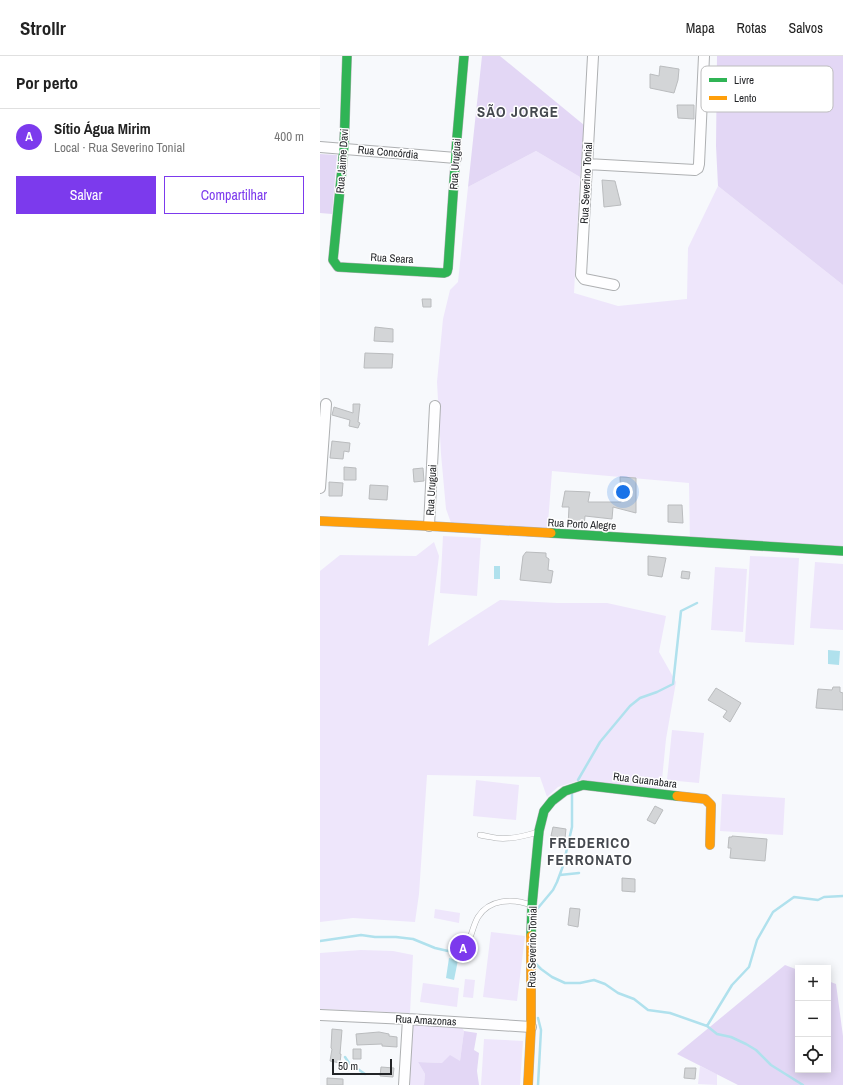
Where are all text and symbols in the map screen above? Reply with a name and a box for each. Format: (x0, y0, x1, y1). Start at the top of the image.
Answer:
text: Strollr (20, 15, 66, 41)
text: Mapa (686, 19, 715, 37)
text: Rotas (737, 19, 767, 37)
text: Salvos (789, 19, 823, 37)
legend (701, 66, 833, 112)
text: Por perto (16, 71, 78, 94)
text: Livre (734, 73, 754, 87)
text: Lento (734, 91, 757, 105)
district label: SÃO JORGE (477, 101, 559, 122)
text: Sítio Água Mirim (54, 118, 151, 139)
text: A (25, 128, 33, 145)
text: 400 m (274, 128, 304, 145)
street label: Rua Jaime Davi (333, 128, 351, 194)
street label: Rua Uruguai (446, 138, 464, 190)
text: Local · Rua Severino Tonial (54, 139, 185, 156)
street label: Rua Concórdia (357, 142, 419, 162)
street label: Rua Severino Tonial (577, 142, 595, 224)
button: Salvar (16, 176, 156, 214)
button: Compartilhar (164, 176, 304, 214)
street label: Rua Seara (370, 250, 414, 266)
street label: Rua Uruguai (423, 464, 439, 516)
your location (613, 482, 633, 502)
street label: Rua Porto Alegre (547, 515, 617, 533)
street label: Rua Guanabara (612, 769, 678, 791)
district label: FREDERICO FERRONATO (547, 832, 633, 870)
street label: Rua Severino Tonial (524, 906, 540, 988)
pin: A (450, 933, 476, 963)
map controls (795, 965, 831, 1073)
button: + (795, 965, 831, 1001)
button: − (795, 1001, 831, 1037)
street label: Rua Amazonas (395, 1011, 457, 1029)
button: locate (795, 1037, 831, 1073)
scale bar (332, 1057, 392, 1076)
text: 50 m (338, 1059, 358, 1073)

